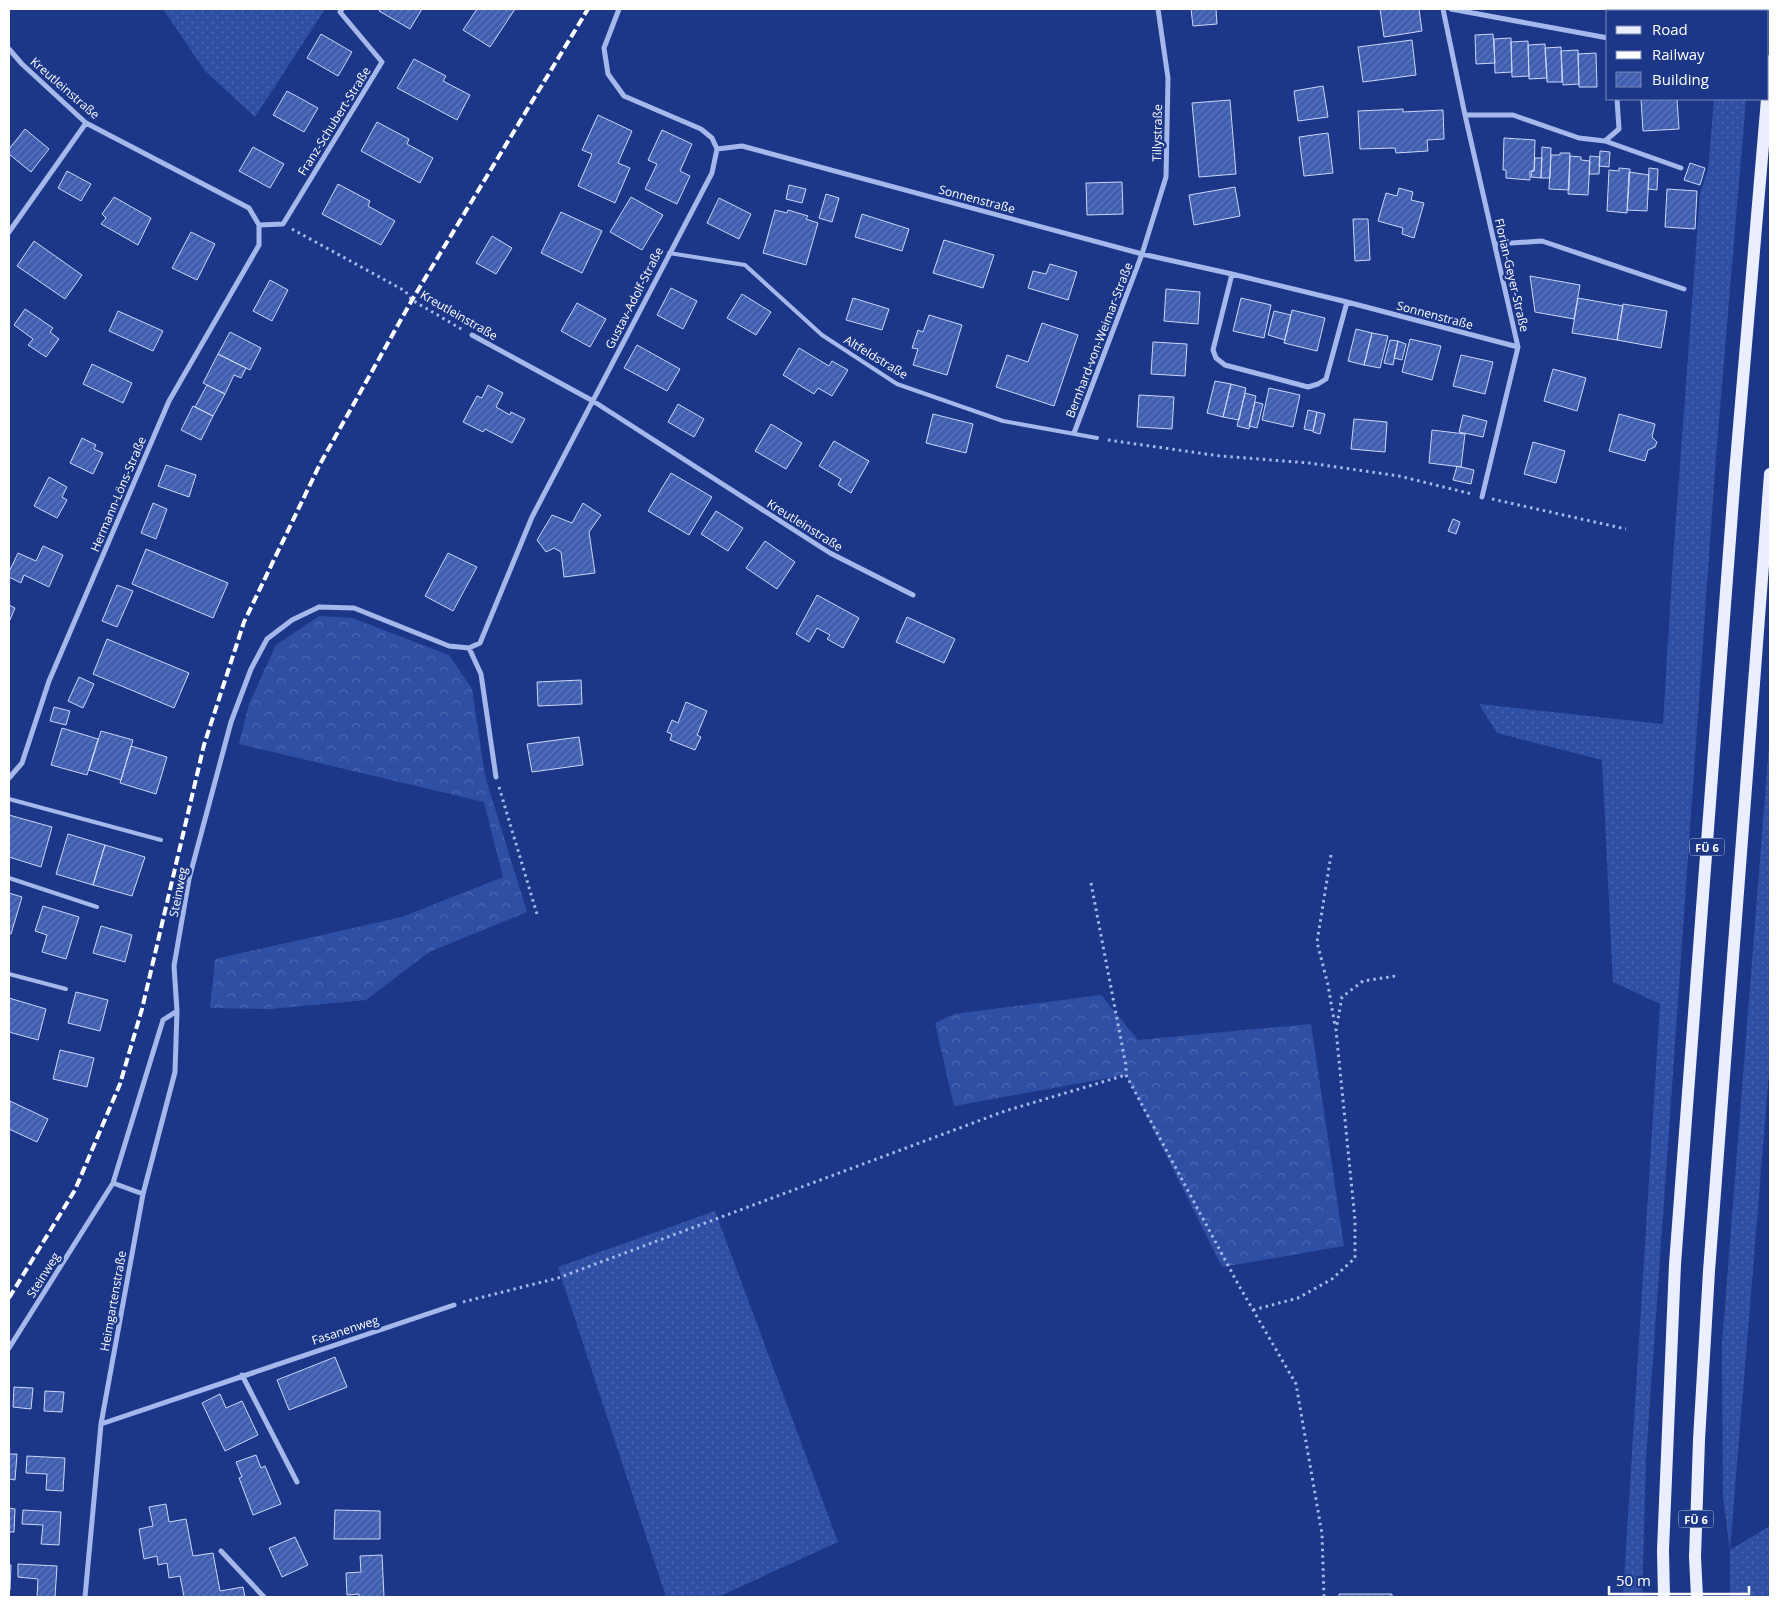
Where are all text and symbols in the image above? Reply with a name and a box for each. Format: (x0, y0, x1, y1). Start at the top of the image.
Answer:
legend (1606, 10, 1769, 100)
text: Road (1652, 19, 1688, 39)
text: Railway (1652, 44, 1705, 64)
street label: Kreutleinstraße (27, 53, 103, 123)
street label: Franz-Schubert-Straße (294, 63, 375, 179)
text: Building (1652, 69, 1709, 89)
street label: Tillystraße (1148, 104, 1166, 162)
street label: Sonnenstraße (937, 181, 1017, 217)
street label: Florian-Geyer-Straße (1491, 217, 1533, 334)
street label: Gustav-Adolf-Straße (601, 244, 667, 352)
street label: Bernhard-von-Weimar-Straße (1061, 260, 1137, 420)
street label: Kreutleinstraße (417, 286, 501, 344)
street label: Sonnenstraße (1395, 297, 1475, 333)
street label: Altfeldstraße (841, 331, 911, 383)
street label: Hermann-Löns-Straße (86, 433, 150, 554)
street label: Kreutleinstraße (764, 495, 846, 555)
road number: FÜ 6 (1690, 839, 1724, 856)
street label: Steinweg (165, 865, 191, 918)
street label: Steinweg (22, 1249, 64, 1301)
street label: Heimgartenstraße (96, 1249, 130, 1353)
street label: Fasanenweg (309, 1311, 381, 1349)
road number: FÜ 6 (1678, 1510, 1714, 1528)
scale bar (1609, 1564, 1749, 1596)
text: 50 m (1616, 1570, 1651, 1590)

